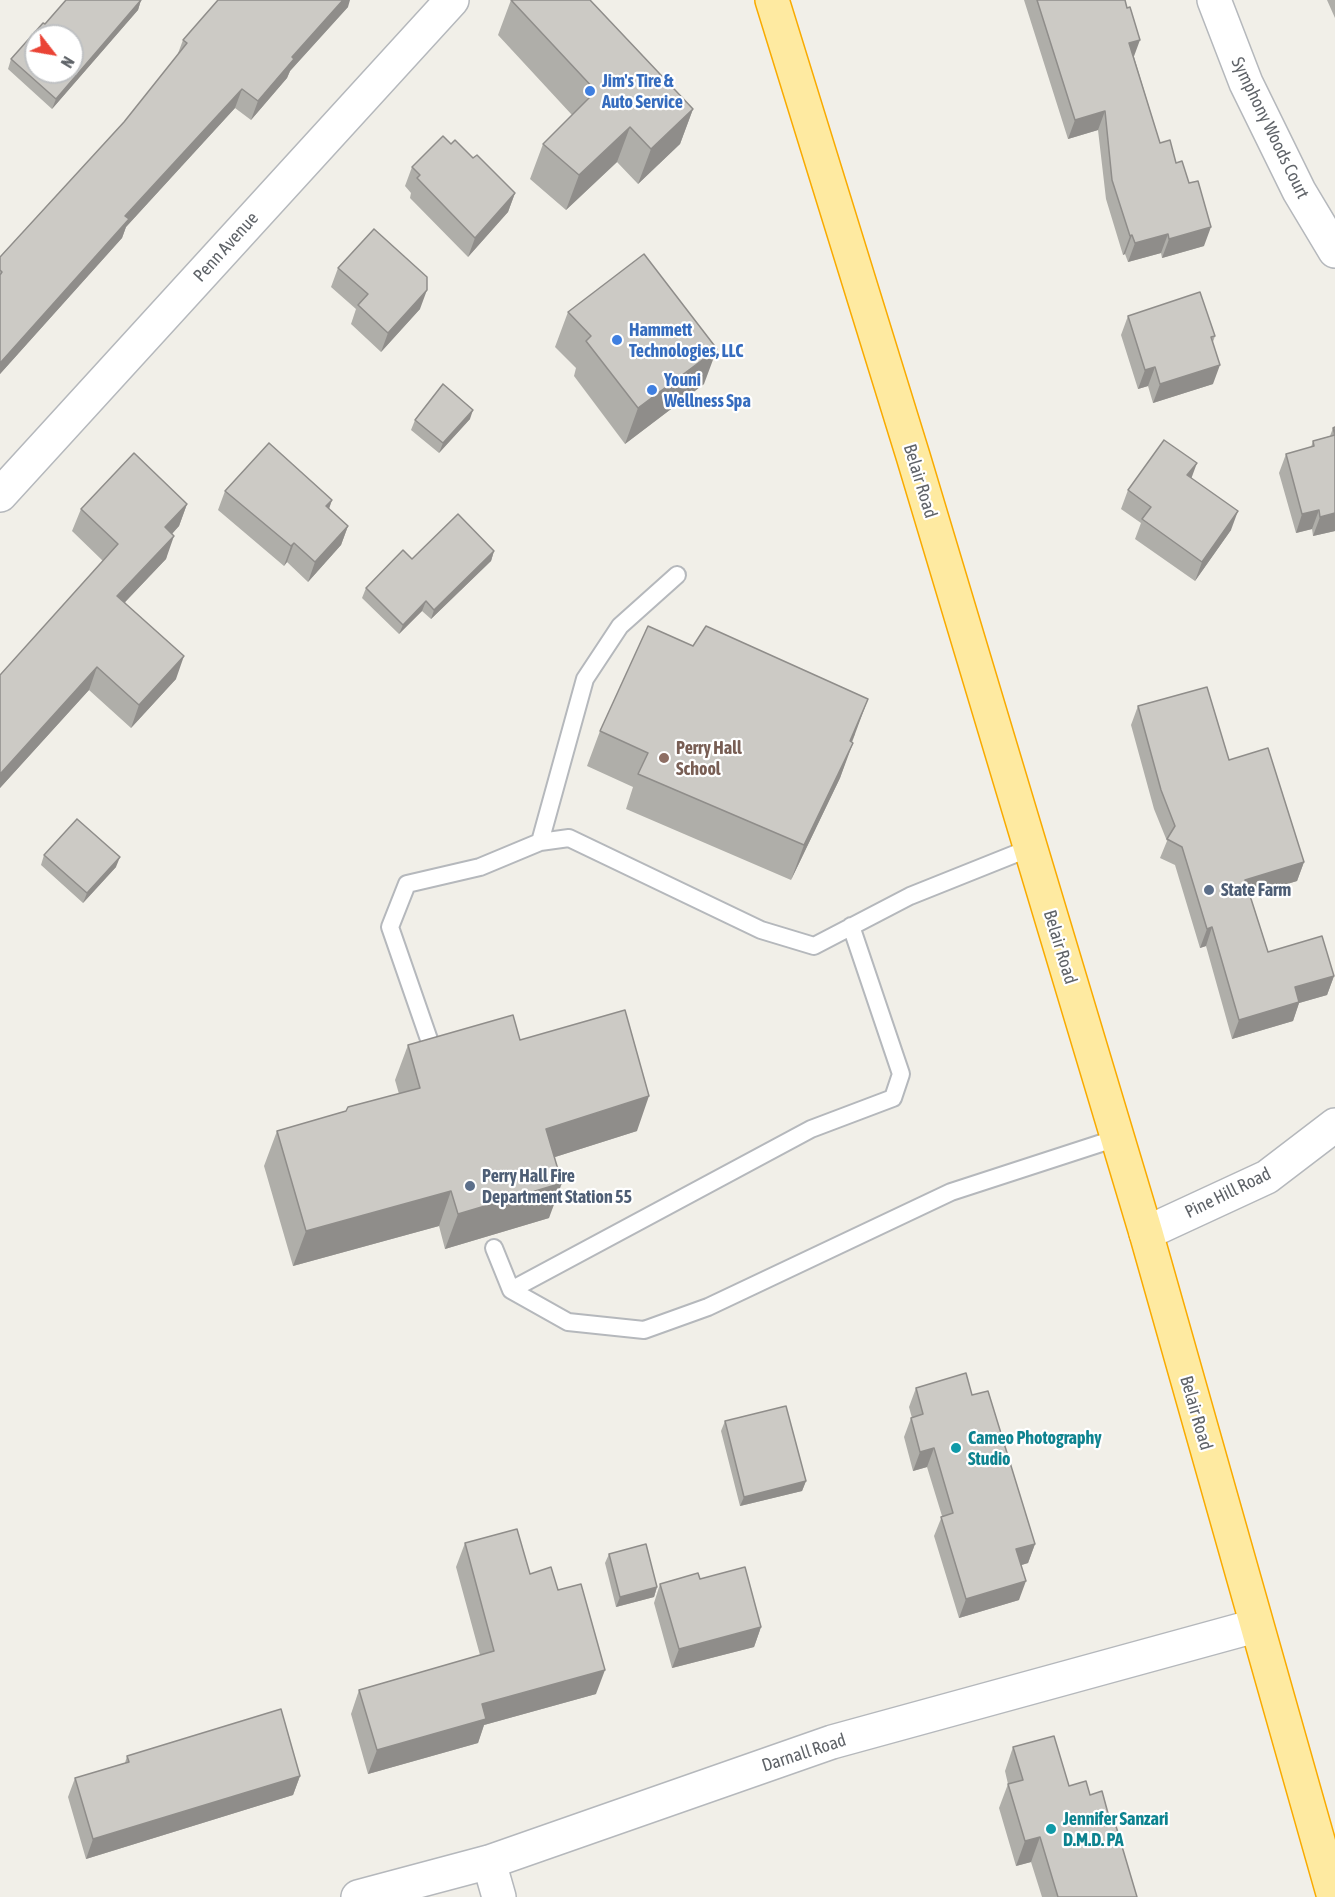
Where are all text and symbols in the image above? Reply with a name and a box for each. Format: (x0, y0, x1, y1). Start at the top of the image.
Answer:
north arrow (24, 24, 84, 84)
text: N (58, 54, 78, 71)
street label: Symphony Woods Court (1226, 54, 1314, 202)
place label: Jim's Tire & Auto Service (602, 70, 683, 112)
marker: Jim's Tire & Auto Service (583, 84, 597, 98)
street label: Penn Avenue (189, 208, 263, 286)
place label: Hammett Technologies, LLC (629, 319, 743, 362)
marker: Hammett Technologies, LLC (610, 333, 624, 347)
place label: Youni Wellness Spa (664, 369, 751, 412)
marker: Youni Wellness Spa (645, 383, 659, 397)
street label: Belair Road (899, 441, 941, 521)
place label: Perry Hall School (676, 737, 742, 780)
marker: Perry Hall School (657, 751, 671, 765)
place label: State Farm (1221, 879, 1291, 901)
marker: State Farm (1202, 883, 1216, 897)
street label: Belair Road (1039, 907, 1081, 987)
street label: Pine Hill Road (1182, 1163, 1274, 1223)
place label: Perry Hall Fire Department Station 55 (482, 1165, 632, 1208)
marker: Perry Hall Fire Department Station 55 (463, 1179, 477, 1193)
street label: Belair Road (1175, 1373, 1217, 1453)
place label: Cameo Photography Studio (968, 1427, 1102, 1470)
marker: Cameo Photography Studio (949, 1441, 963, 1455)
street label: Darnall Road (759, 1729, 849, 1777)
place label: Jennifer Sanzari D.M.D. PA (1063, 1808, 1168, 1850)
marker: Jennifer Sanzari D.M.D. PA (1044, 1822, 1058, 1836)

